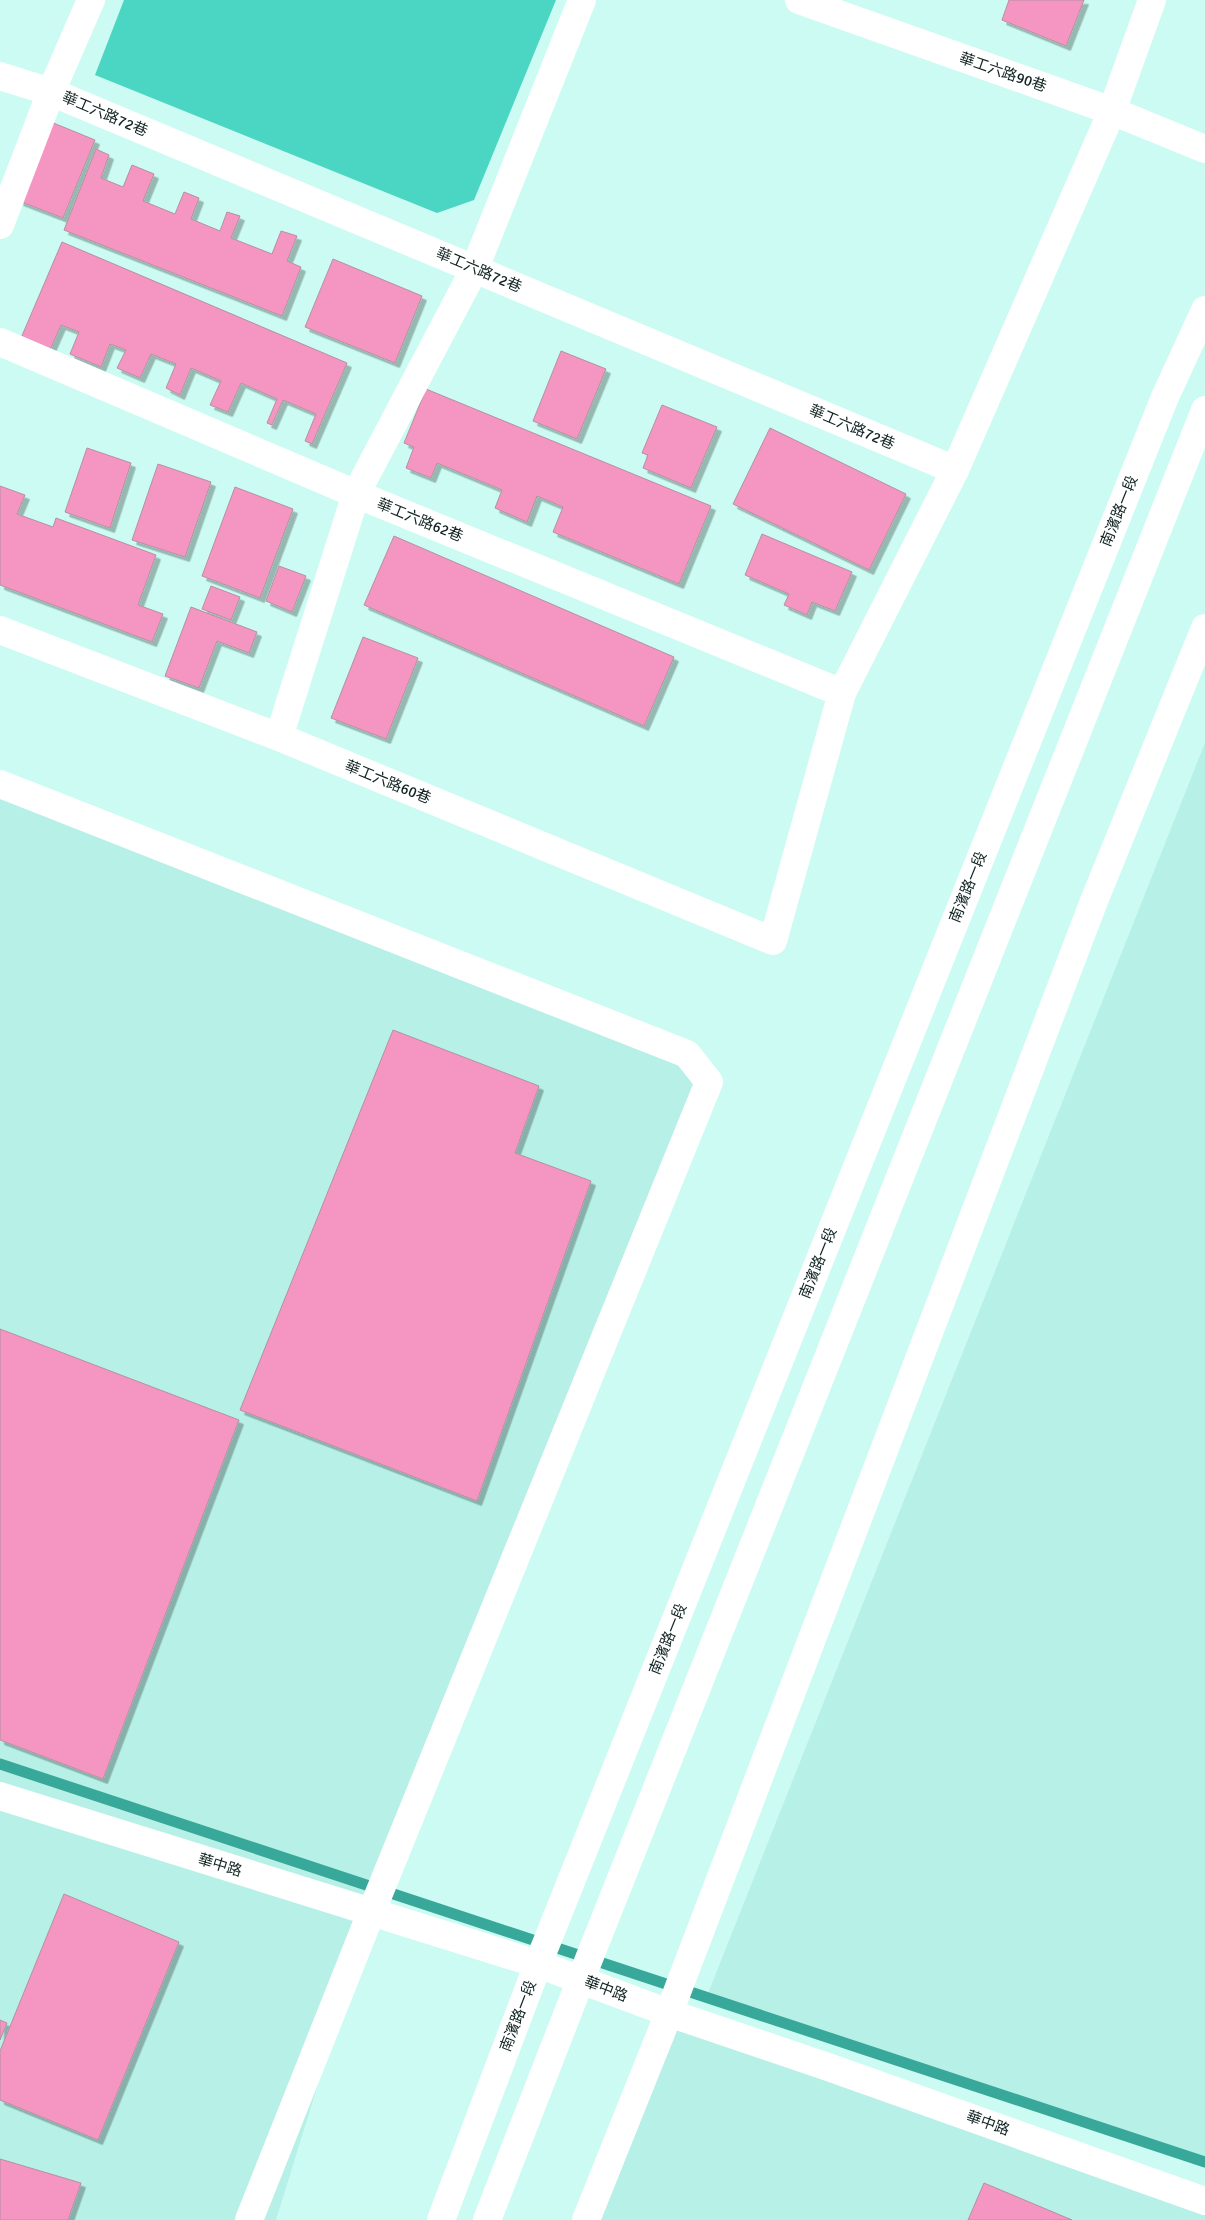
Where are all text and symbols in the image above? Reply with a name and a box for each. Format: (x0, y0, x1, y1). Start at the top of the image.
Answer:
street label: 華工六路90巷 (957, 49, 1049, 95)
street label: 華工六路72巷 (60, 88, 150, 140)
street label: 華工六路72巷 (434, 244, 524, 296)
street label: 華工六路72巷 (807, 401, 897, 453)
street label: 南濱路一段 (1097, 473, 1141, 549)
street label: 華工六路62巷 (374, 495, 466, 545)
street label: 華工六路60巷 (342, 757, 434, 807)
street label: 南濱路一段 (946, 849, 990, 925)
street label: 南濱路一段 (796, 1225, 840, 1301)
street label: 南濱路一段 (646, 1601, 690, 1677)
street label: 華中路 (196, 1850, 244, 1880)
street label: 華中路 (582, 1973, 630, 2005)
street label: 南濱路一段 (496, 1978, 540, 2054)
street label: 華中路 (964, 2107, 1012, 2139)

